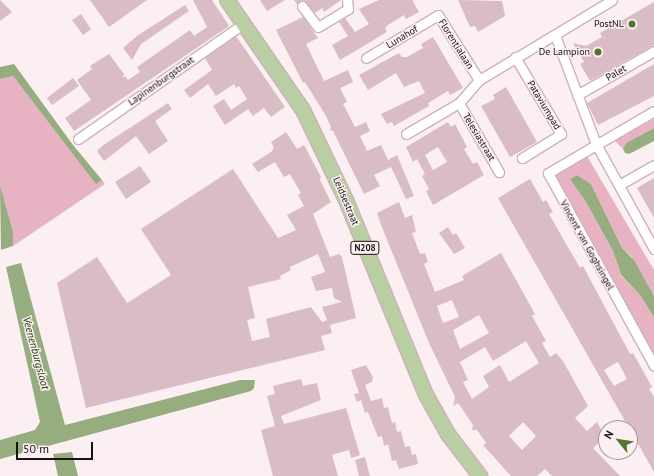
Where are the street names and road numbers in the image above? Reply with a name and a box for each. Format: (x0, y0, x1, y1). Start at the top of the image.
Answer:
street label: Florentialaan (436, 17, 476, 71)
street label: Lunahof (384, 23, 420, 51)
street label: Lapinenburgstraat (126, 54, 196, 108)
street label: Palet (604, 62, 628, 84)
street label: Pataviumpad (525, 78, 563, 132)
street label: Telesiastraat (460, 111, 498, 163)
street label: Leidsestraat (330, 175, 362, 227)
street label: Vincent van Goghsingel (557, 198, 617, 292)
road number: N208 (350, 241, 380, 255)

